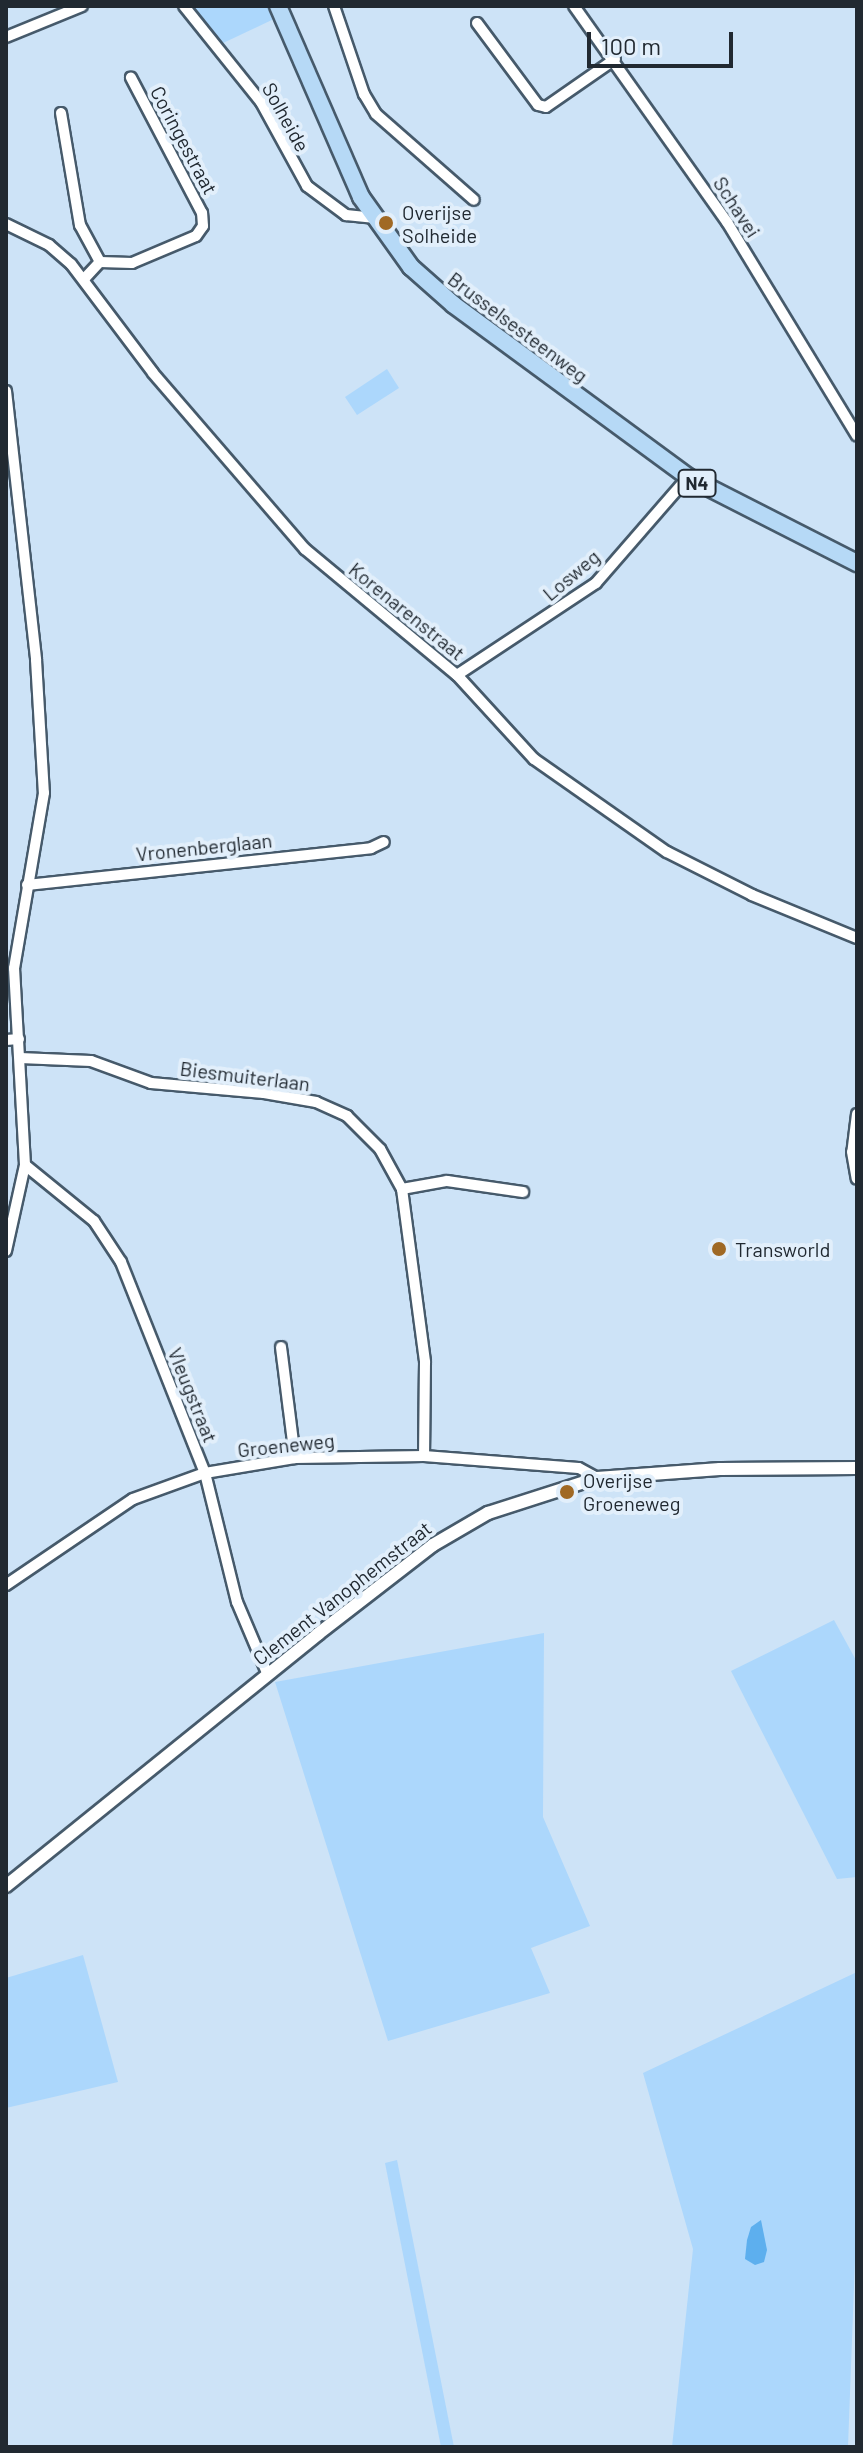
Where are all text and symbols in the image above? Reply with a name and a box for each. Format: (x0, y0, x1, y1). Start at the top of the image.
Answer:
scale bar (591, 16, 737, 66)
text: 100 m (601, 31, 661, 60)
street label: Solheide (257, 78, 315, 156)
street label: Coringestraat (145, 82, 223, 198)
street label: Schavei (708, 172, 766, 242)
place label: Overijse Solheide (402, 200, 477, 247)
marker: Overijse Solheide (377, 214, 395, 232)
street label: Brusselsesteenweg (443, 267, 593, 387)
road number: N4 (677, 469, 717, 497)
street label: Losweg (538, 544, 604, 606)
street label: Korenarenstraat (344, 557, 470, 665)
street label: Vronenberglaan (135, 828, 273, 866)
street label: Biesmuiterlaan (179, 1056, 311, 1096)
place label: Transworld (735, 1237, 830, 1261)
marker: Transworld (710, 1240, 728, 1258)
street label: Vleugstraat (163, 1344, 223, 1446)
street label: Groeneweg (236, 1428, 336, 1462)
place label: Overijse Groeneweg (583, 1468, 680, 1515)
marker: Overijse Groeneweg (558, 1483, 576, 1501)
street label: Clement Vanophemstraat (248, 1516, 436, 1670)

